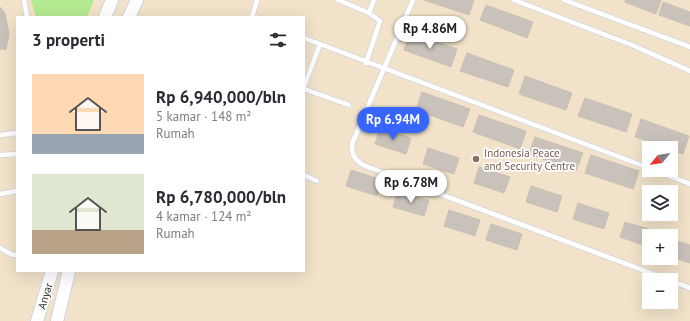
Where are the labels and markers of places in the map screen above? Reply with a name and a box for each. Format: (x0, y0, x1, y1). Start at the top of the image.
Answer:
pin: Rp 4.86M (389, 16, 471, 50)
pin: Rp 6.94M (352, 107, 434, 141)
place label: Indonesia Peace and Security Centre (484, 146, 576, 173)
marker: Indonesia Peace and Security Centre (471, 154, 481, 164)
pin: Rp 6.78M (370, 170, 452, 204)

